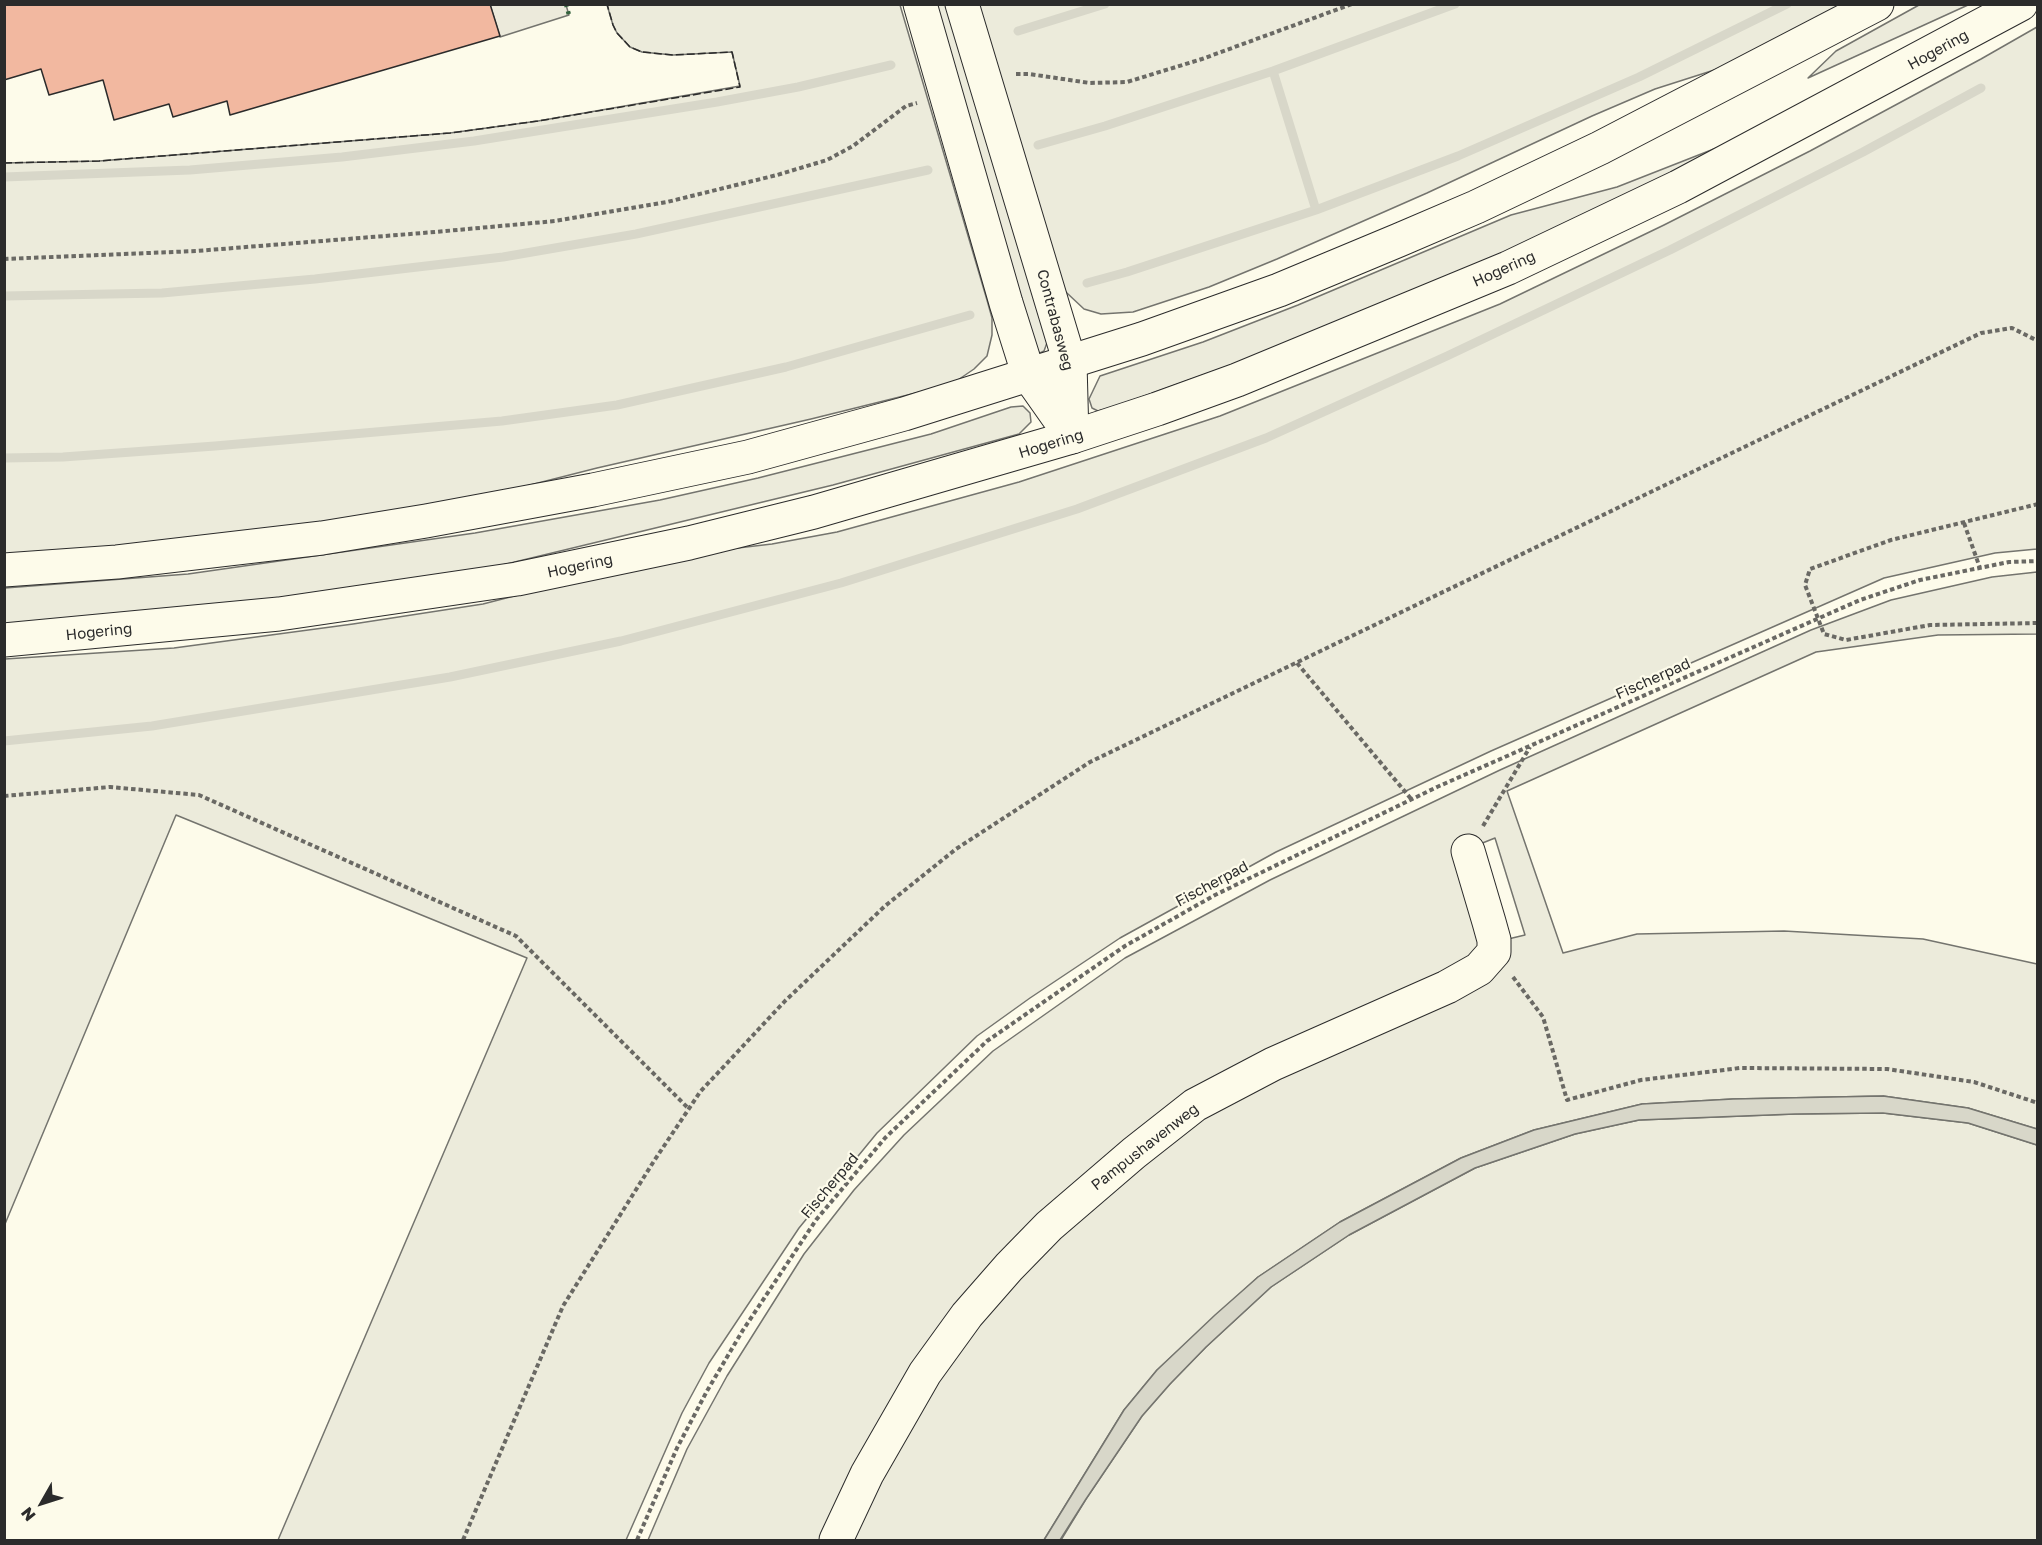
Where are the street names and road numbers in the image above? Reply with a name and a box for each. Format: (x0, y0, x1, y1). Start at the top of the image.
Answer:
street label: Hogering (1904, 26, 1972, 74)
street label: Hogering (1470, 247, 1538, 291)
street label: Contrabasweg (1033, 267, 1077, 373)
street label: Hogering (1017, 426, 1085, 462)
street label: Hogering (546, 550, 614, 582)
street label: Hogering (65, 620, 133, 644)
street label: Fischerpad (1613, 655, 1693, 703)
street label: Fischerpad (1173, 857, 1251, 911)
street label: Pampushavenweg (1088, 1100, 1202, 1194)
street label: Fischerpad (797, 1150, 863, 1222)

